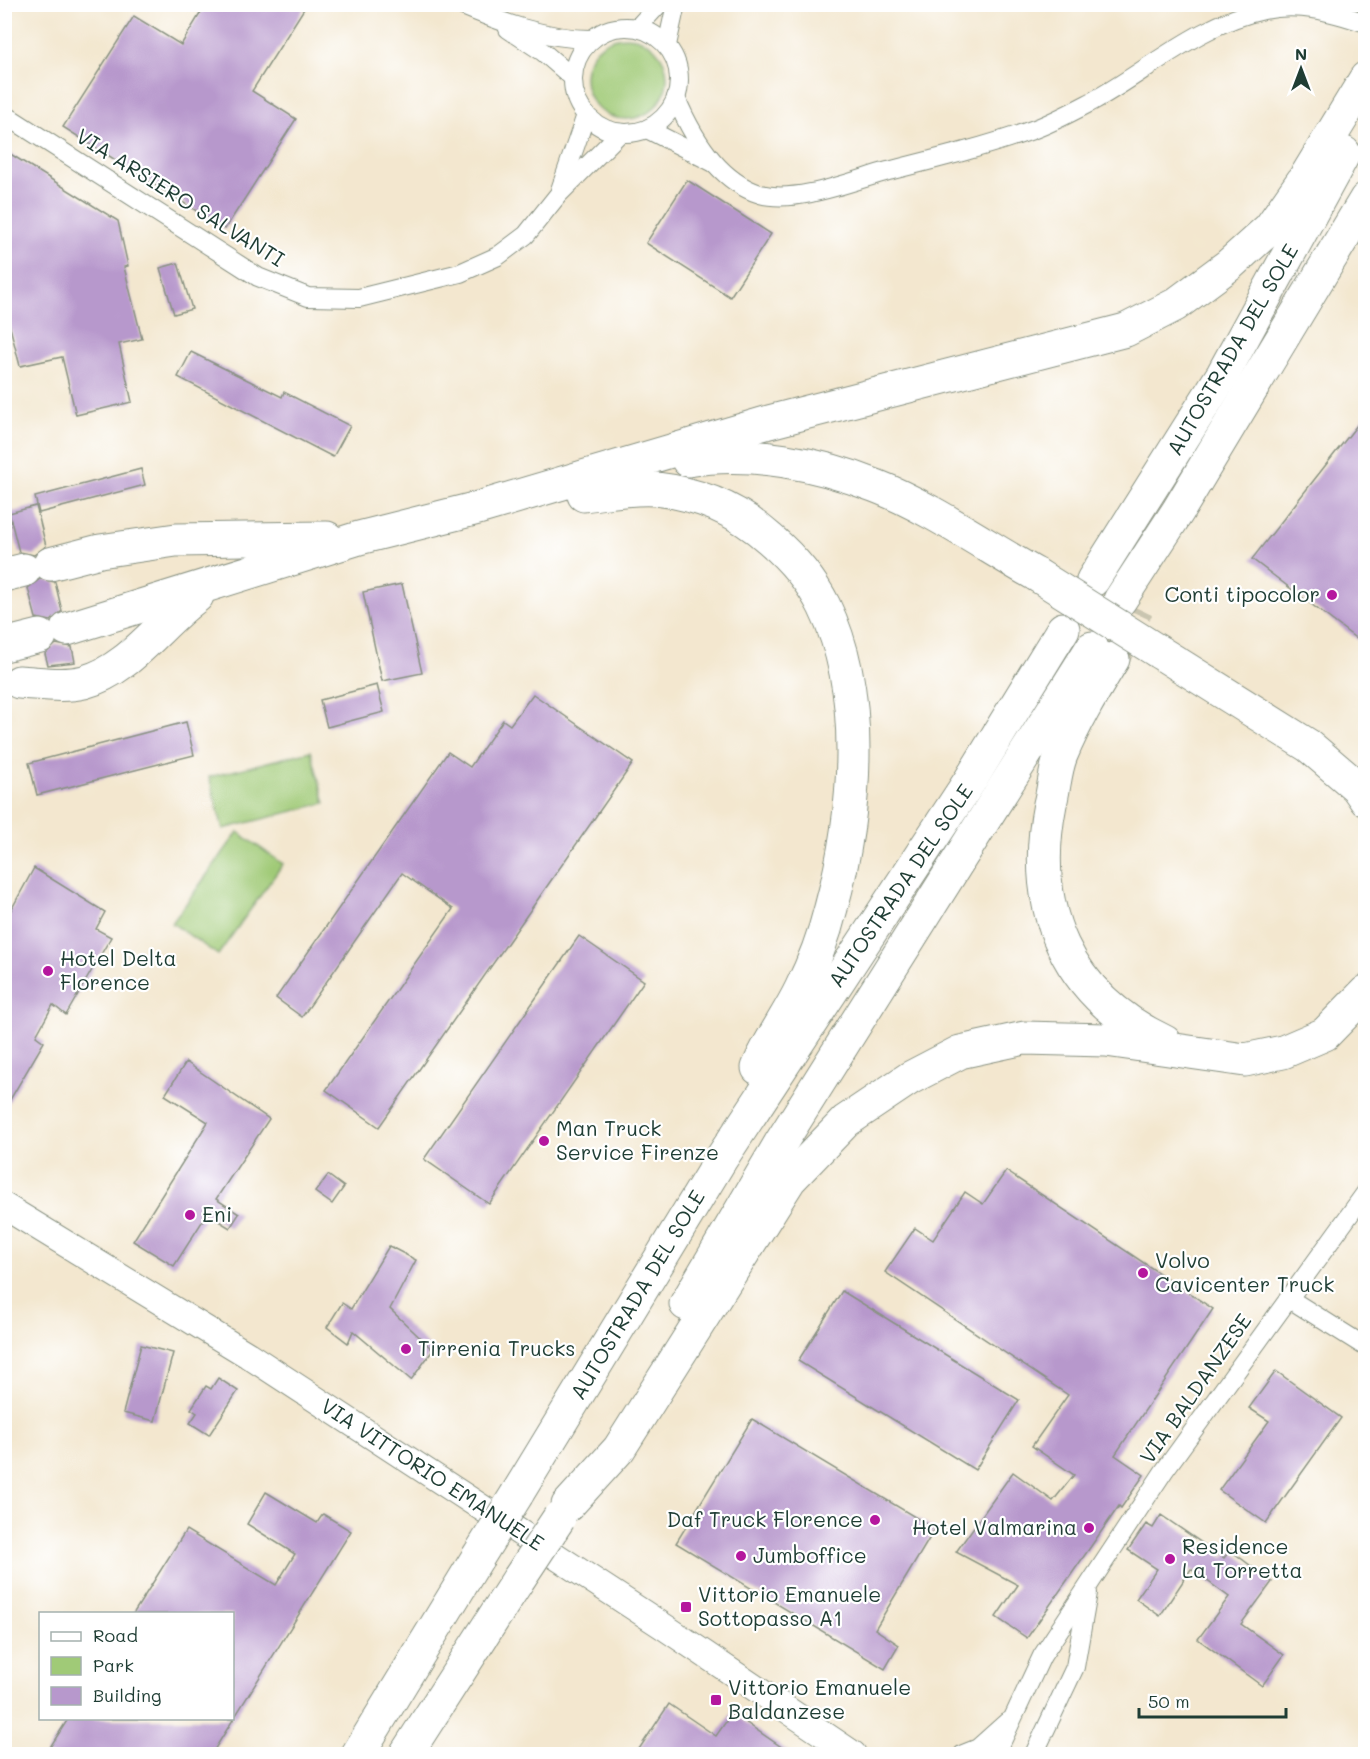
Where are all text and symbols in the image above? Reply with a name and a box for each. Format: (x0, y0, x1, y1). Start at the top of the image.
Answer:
north arrow (1271, 39, 1331, 99)
text: N (1295, 43, 1307, 64)
street label: VIA ARSIERO SALVANTI (72, 122, 290, 272)
street label: AUTOSTRADA DEL SOLE (1160, 239, 1303, 460)
place label: Conti tipocolor (1164, 580, 1320, 607)
marker: Conti tipocolor (1325, 588, 1339, 602)
street label: AUTOSTRADA DEL SOLE (822, 778, 978, 992)
place label: Hotel Delta Florence (60, 944, 177, 995)
marker: Hotel Delta Florence (41, 964, 55, 978)
place label: Man Truck Service Firenze (556, 1114, 719, 1165)
marker: Man Truck Service Firenze (537, 1134, 551, 1148)
street label: AUTOSTRADA DEL SOLE (563, 1184, 710, 1404)
place label: Eni (202, 1200, 232, 1227)
marker: Eni (183, 1208, 197, 1222)
place label: Volvo Cavicenter Truck (1155, 1246, 1334, 1297)
marker: Volvo Cavicenter Truck (1136, 1266, 1150, 1280)
street label: VIA BALDANZESE (1133, 1308, 1257, 1468)
place label: Tirrenia Trucks (418, 1334, 576, 1361)
marker: Tirrenia Trucks (399, 1342, 413, 1356)
street label: VIA VITTORIO EMANUELE (316, 1391, 549, 1556)
place label: Daf Truck Florence (667, 1505, 863, 1532)
marker: Daf Truck Florence (868, 1513, 882, 1527)
place label: Hotel Valmarina (912, 1513, 1077, 1540)
marker: Hotel Valmarina (1082, 1521, 1096, 1535)
place label: Residence La Torretta (1182, 1532, 1303, 1583)
place label: Jumboffice (753, 1541, 867, 1568)
marker: Jumboffice (734, 1549, 748, 1563)
marker: Residence La Torretta (1163, 1552, 1177, 1566)
place label: Vittorio Emanuele Sottopasso A1 (698, 1580, 881, 1631)
marker: Vittorio Emanuele Sottopasso A1 (679, 1600, 693, 1614)
legend (39, 1612, 234, 1720)
text: Road (93, 1623, 138, 1647)
text: Park (93, 1653, 134, 1677)
place label: Vittorio Emanuele Baldanzese (728, 1673, 911, 1724)
scale bar (1139, 1681, 1286, 1719)
text: Building (93, 1683, 161, 1707)
text: 50 m (1148, 1689, 1190, 1713)
marker: Vittorio Emanuele Baldanzese (709, 1693, 723, 1707)

